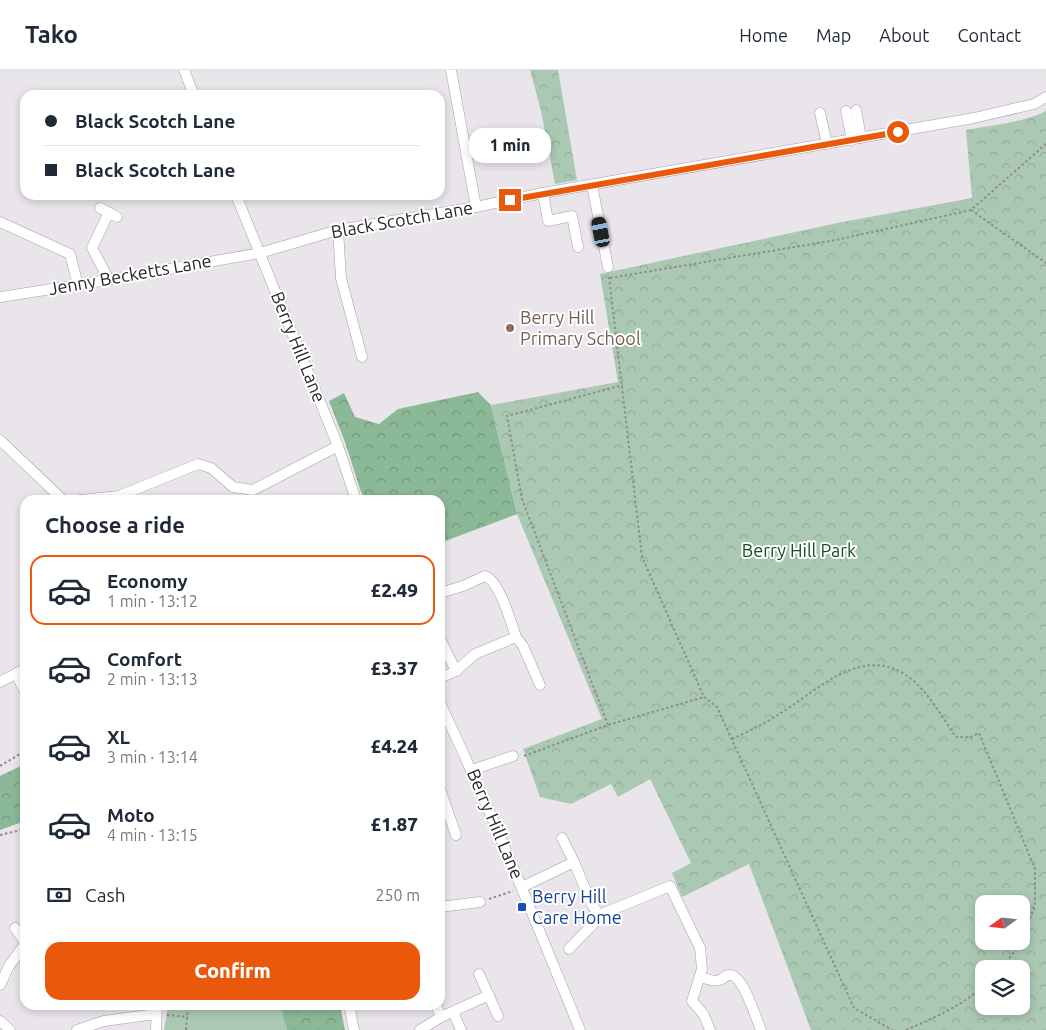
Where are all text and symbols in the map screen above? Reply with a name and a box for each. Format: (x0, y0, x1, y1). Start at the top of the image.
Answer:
text: Tako (25, 21, 78, 48)
text: Home (739, 25, 788, 45)
text: Map (816, 25, 851, 45)
text: About (879, 25, 929, 45)
text: Contact (957, 25, 1021, 45)
text: Black Scotch Lane (75, 110, 235, 132)
route start (887, 121, 909, 143)
callout: 1 min (469, 128, 551, 162)
text: 1 min (490, 136, 530, 154)
text: Black Scotch Lane (75, 159, 235, 181)
route end (499, 189, 521, 211)
street label: Black Scotch Lane (329, 197, 474, 241)
car (590, 216, 611, 248)
street label: Jenny Becketts Lane (47, 250, 213, 298)
street label: Berry Hill Lane (268, 288, 330, 405)
place label: Berry Hill Primary School (520, 307, 641, 348)
marker: Berry Hill Primary School (504, 322, 516, 334)
text: Choose a ride (45, 512, 185, 537)
park label: Berry Hill Park (742, 540, 856, 560)
icon: car (47, 568, 92, 613)
text: Economy (107, 570, 188, 592)
text: £2.49 (370, 579, 418, 601)
text: 1 min · 13:12 (107, 592, 198, 610)
icon: car (47, 646, 92, 691)
text: Comfort (107, 648, 182, 670)
text: £3.37 (370, 657, 418, 679)
text: 2 min · 13:13 (107, 670, 198, 688)
icon: car (47, 724, 92, 769)
text: XL (107, 726, 130, 748)
text: £4.24 (370, 735, 418, 757)
text: 3 min · 13:14 (107, 748, 198, 766)
street label: Berry Hill Lane (464, 766, 528, 882)
icon: car (47, 802, 92, 847)
text: Moto (107, 804, 155, 826)
text: £1.87 (370, 813, 418, 835)
text: 4 min · 13:15 (107, 826, 198, 844)
icon: cash (45, 881, 73, 909)
text: Cash (85, 884, 126, 906)
text: 250 m (375, 886, 420, 904)
place label: Berry Hill Care Home (532, 886, 622, 927)
north arrow (975, 895, 1030, 950)
map controls (975, 895, 1030, 1015)
marker: Berry Hill Care Home (516, 901, 528, 913)
button: Confirm (45, 942, 420, 1000)
button: layers (975, 960, 1030, 1015)

